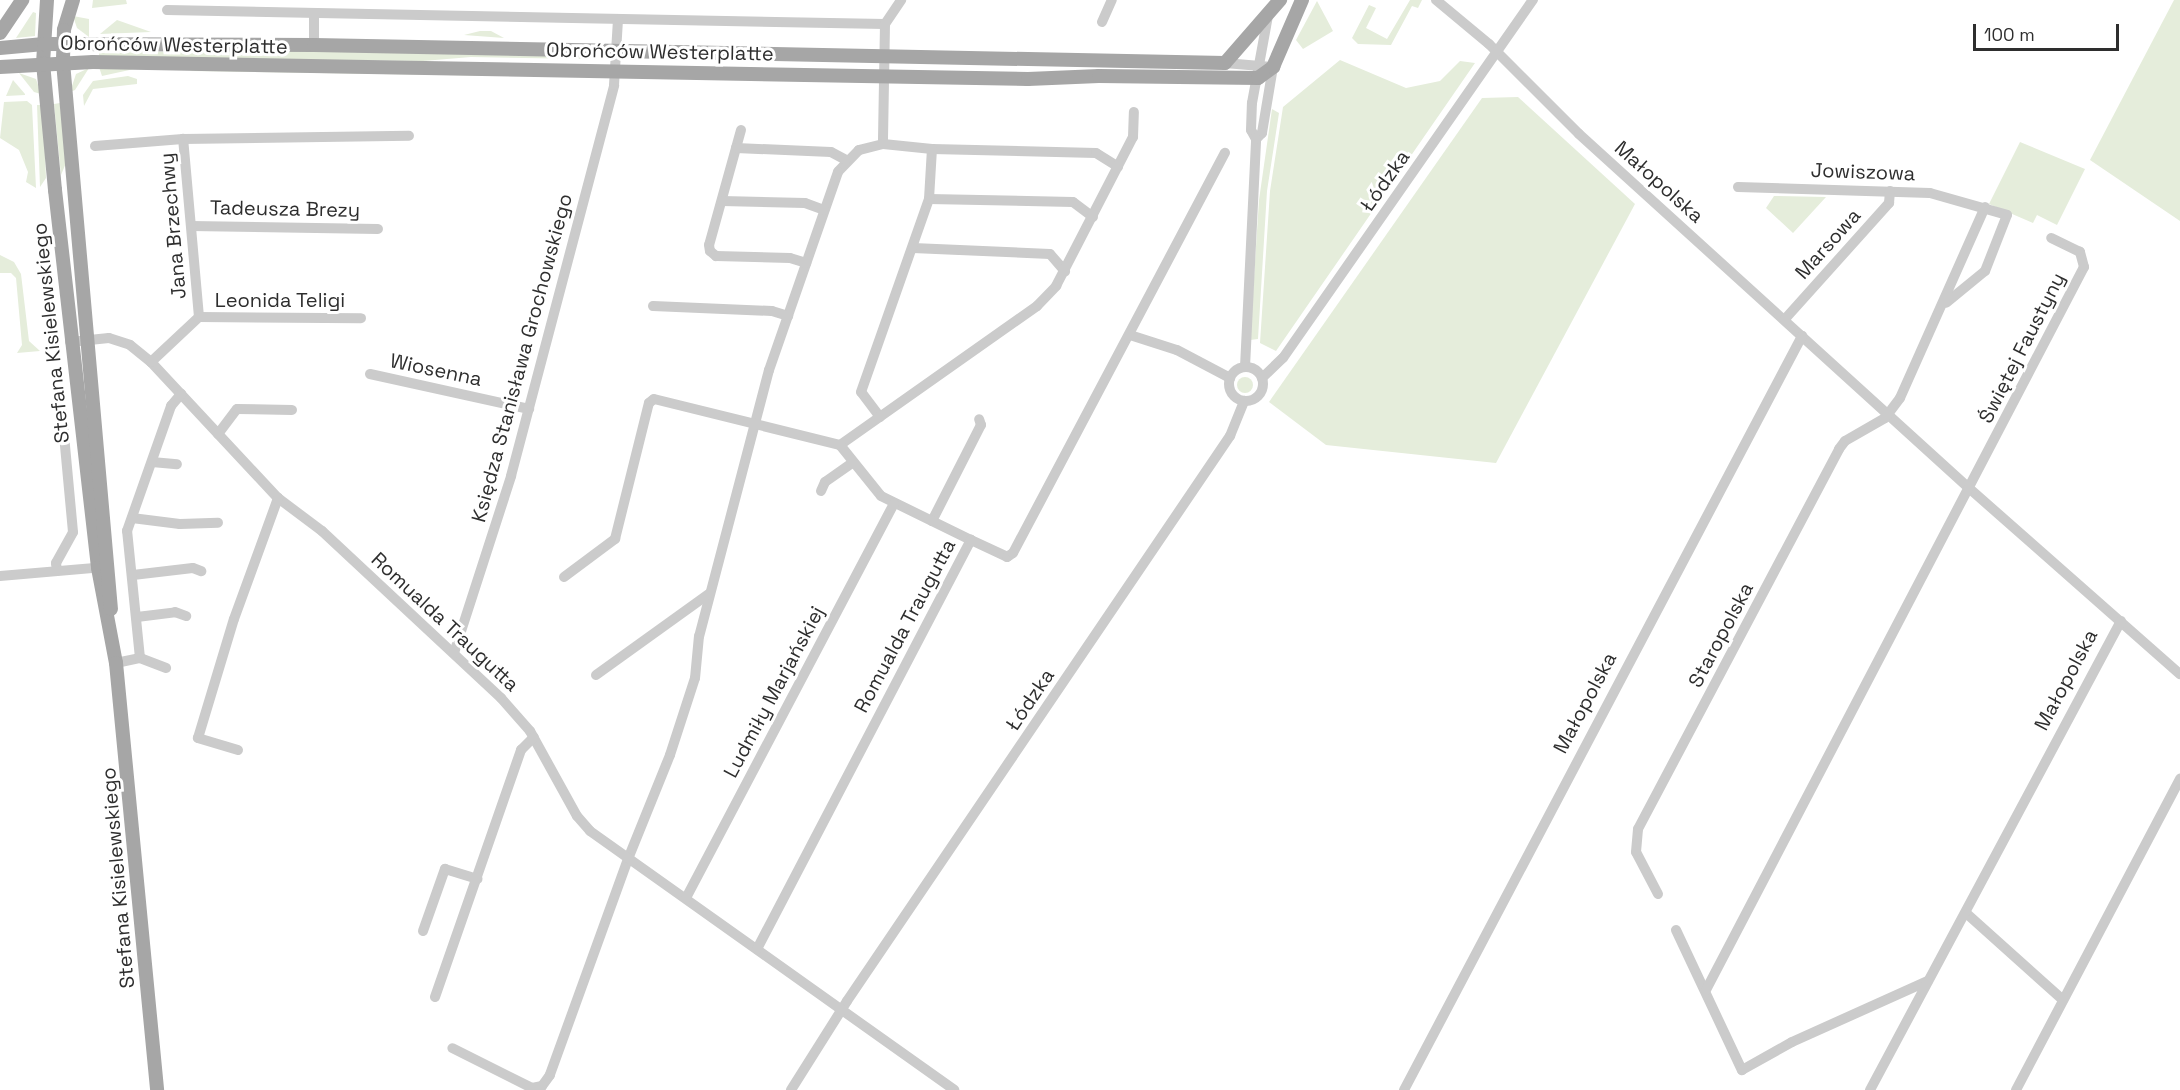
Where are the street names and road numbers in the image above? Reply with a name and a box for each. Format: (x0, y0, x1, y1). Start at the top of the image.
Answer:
street label: Obrońców Westerplatte (60, 31, 288, 59)
street label: Obrońców Westerplatte (546, 38, 774, 66)
street label: Małopolska (1610, 136, 1708, 228)
street label: Łódzka (1355, 146, 1415, 216)
street label: Jana Brzechwy (155, 152, 191, 300)
street label: Jowiszowa (1810, 158, 1916, 186)
street label: Księdza Stanisława Grochowskiego (467, 191, 577, 525)
street label: Tadeusza Brezy (210, 196, 360, 222)
street label: Marsowa (1790, 204, 1866, 284)
street label: Stefana Kisielewskiego (27, 222, 75, 444)
street label: Świętej Faustyny (1974, 269, 2070, 427)
street label: Leonida Teligi (215, 288, 345, 312)
street label: Wiosenna (388, 349, 484, 391)
street label: Romualda Traugutta (849, 535, 961, 717)
street label: Romualda Traugutta (366, 547, 524, 697)
street label: Staropolska (1683, 579, 1759, 691)
street label: Ludmiły Marjańskiej (719, 602, 829, 782)
street label: Małopolska (2029, 625, 2103, 735)
street label: Małopolska (1548, 648, 1622, 758)
street label: Łódzka (1001, 664, 1059, 736)
street label: Stefana Kisielewskiego (96, 767, 140, 989)

